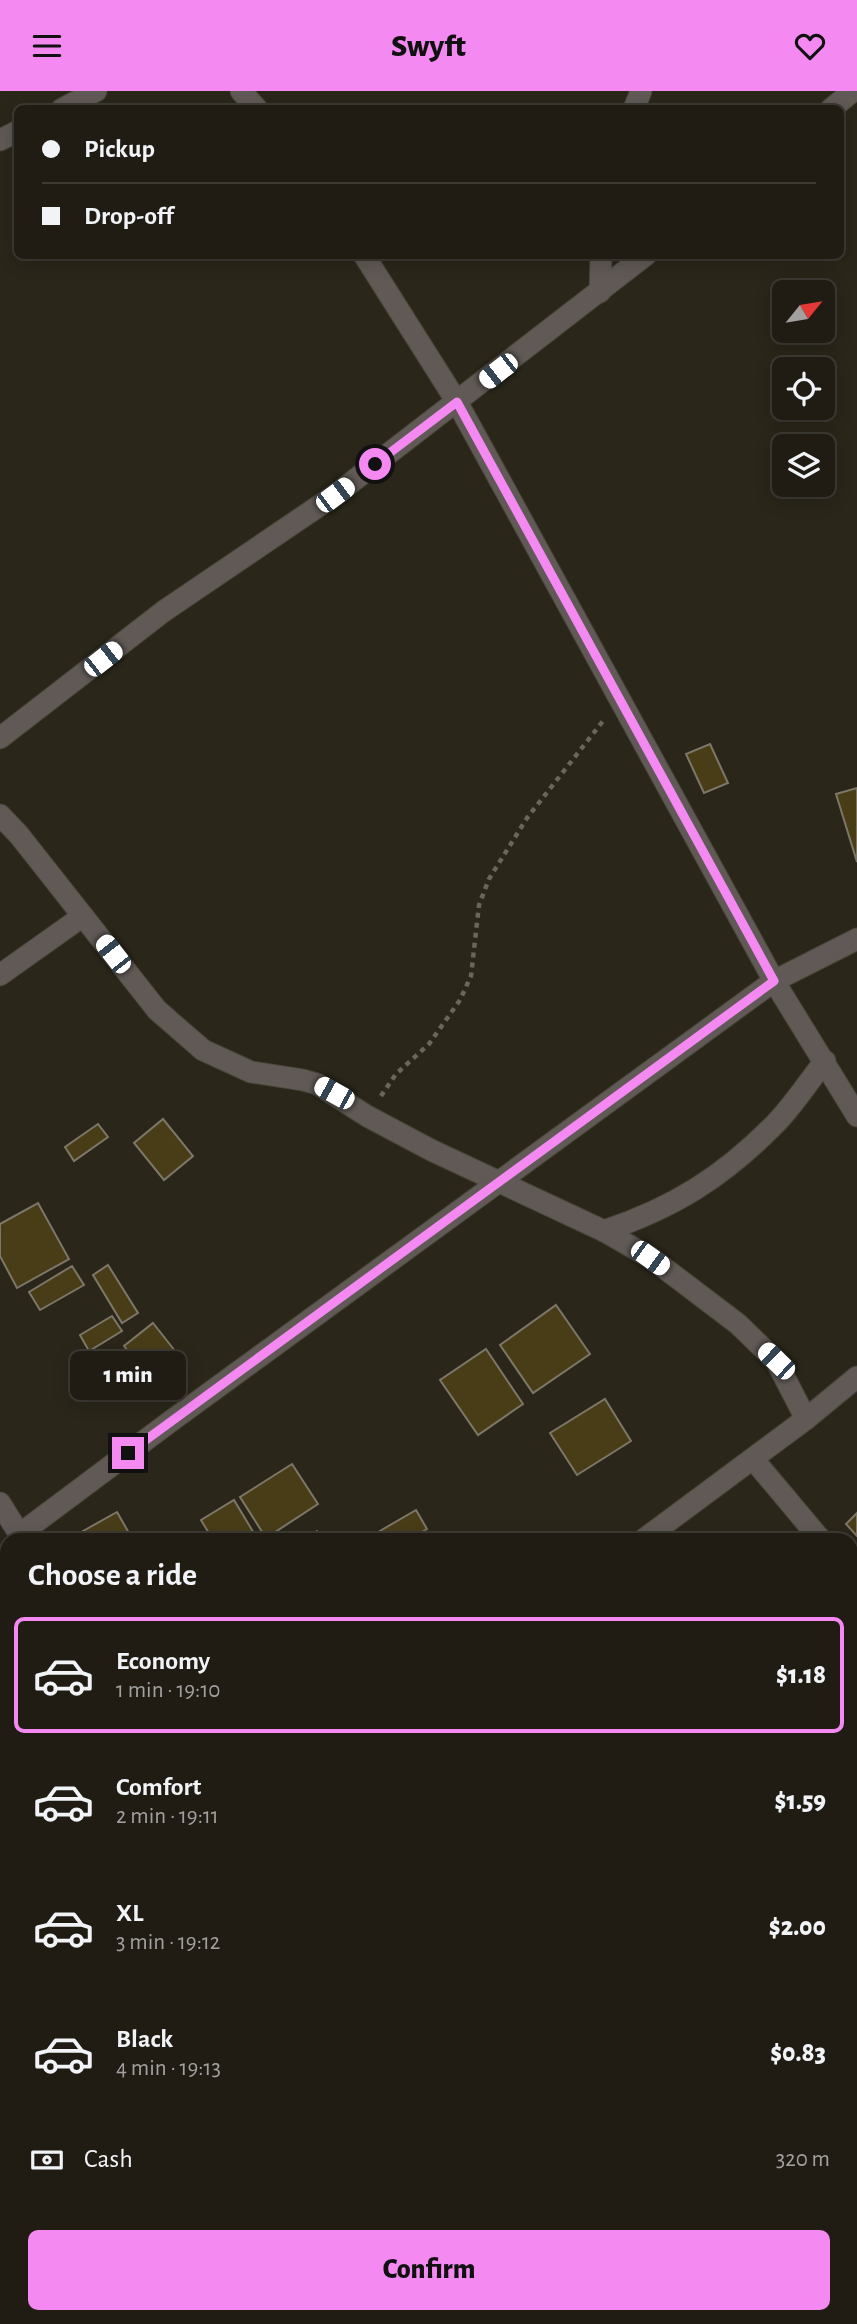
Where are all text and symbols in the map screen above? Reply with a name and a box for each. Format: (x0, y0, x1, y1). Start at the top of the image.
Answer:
icon: menu (28, 27, 66, 65)
icon: heart (791, 27, 829, 65)
text: Swyft (391, 30, 466, 62)
text: Pickup (84, 136, 155, 162)
text: Drop-off (84, 203, 173, 229)
north arrow (772, 280, 835, 343)
map controls (772, 280, 835, 497)
car (475, 350, 522, 392)
button: locate (772, 357, 835, 420)
button: layers (772, 434, 835, 497)
route start (359, 448, 391, 480)
car (312, 474, 359, 516)
car (80, 638, 127, 680)
car (92, 931, 135, 977)
car (311, 1074, 358, 1112)
car (627, 1237, 674, 1279)
car (754, 1339, 799, 1383)
callout: 1 min (70, 1351, 186, 1401)
text: 1 min (104, 1364, 152, 1387)
route end (112, 1437, 144, 1469)
text: Choose a ride (28, 1559, 197, 1591)
icon: car (32, 1644, 95, 1707)
text: Economy (116, 1648, 210, 1674)
text: $1.18 (776, 1662, 826, 1688)
text: 1 min · 19:10 (116, 1679, 220, 1702)
icon: car (32, 1770, 95, 1833)
text: Comfort (116, 1774, 201, 1800)
text: $1.59 (774, 1788, 826, 1814)
text: 2 min · 19:11 (116, 1805, 219, 1828)
icon: car (32, 1896, 95, 1959)
text: XL (116, 1900, 143, 1926)
text: $2.00 (769, 1914, 826, 1940)
text: 3 min · 19:12 (116, 1931, 220, 1954)
icon: car (32, 2022, 95, 2085)
text: Black (116, 2026, 173, 2052)
text: $0.83 (770, 2040, 826, 2066)
text: 4 min · 19:13 (116, 2057, 221, 2080)
icon: cash (28, 2141, 66, 2179)
text: Cash (84, 2146, 133, 2172)
text: 320 m (776, 2148, 830, 2171)
button: Confirm (28, 2230, 830, 2310)

